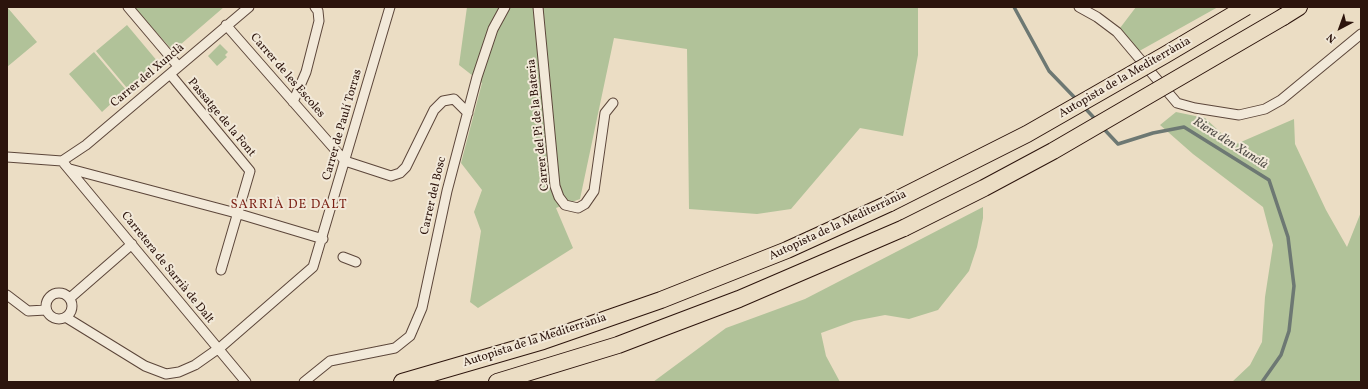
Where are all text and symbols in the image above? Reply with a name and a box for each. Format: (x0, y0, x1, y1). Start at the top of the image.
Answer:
north arrow (1320, 8, 1360, 48)
text: N (1324, 29, 1340, 46)
street label: Carrer de les Escoles (246, 31, 328, 121)
street label: Autopista de la Mediterrània (1056, 34, 1194, 122)
street label: Carrer del Xunclà (108, 41, 188, 111)
street label: Carrer del Pi de la Bateria (525, 58, 553, 192)
street label: Carrer de Paulí Torras (320, 68, 366, 182)
street label: Passatge de la Font (184, 76, 258, 160)
water label: Riera d'en Xunclà (1190, 115, 1270, 173)
street label: Carrer del Bosc (418, 156, 450, 236)
street label: Autopista de la Mediterrània (767, 188, 909, 264)
district label: SARRIÀ DE DALT (230, 198, 348, 214)
street label: Carretera de Sarrià de Dalt (117, 209, 217, 327)
street label: Autopista de la Mediterrània (461, 311, 609, 371)

